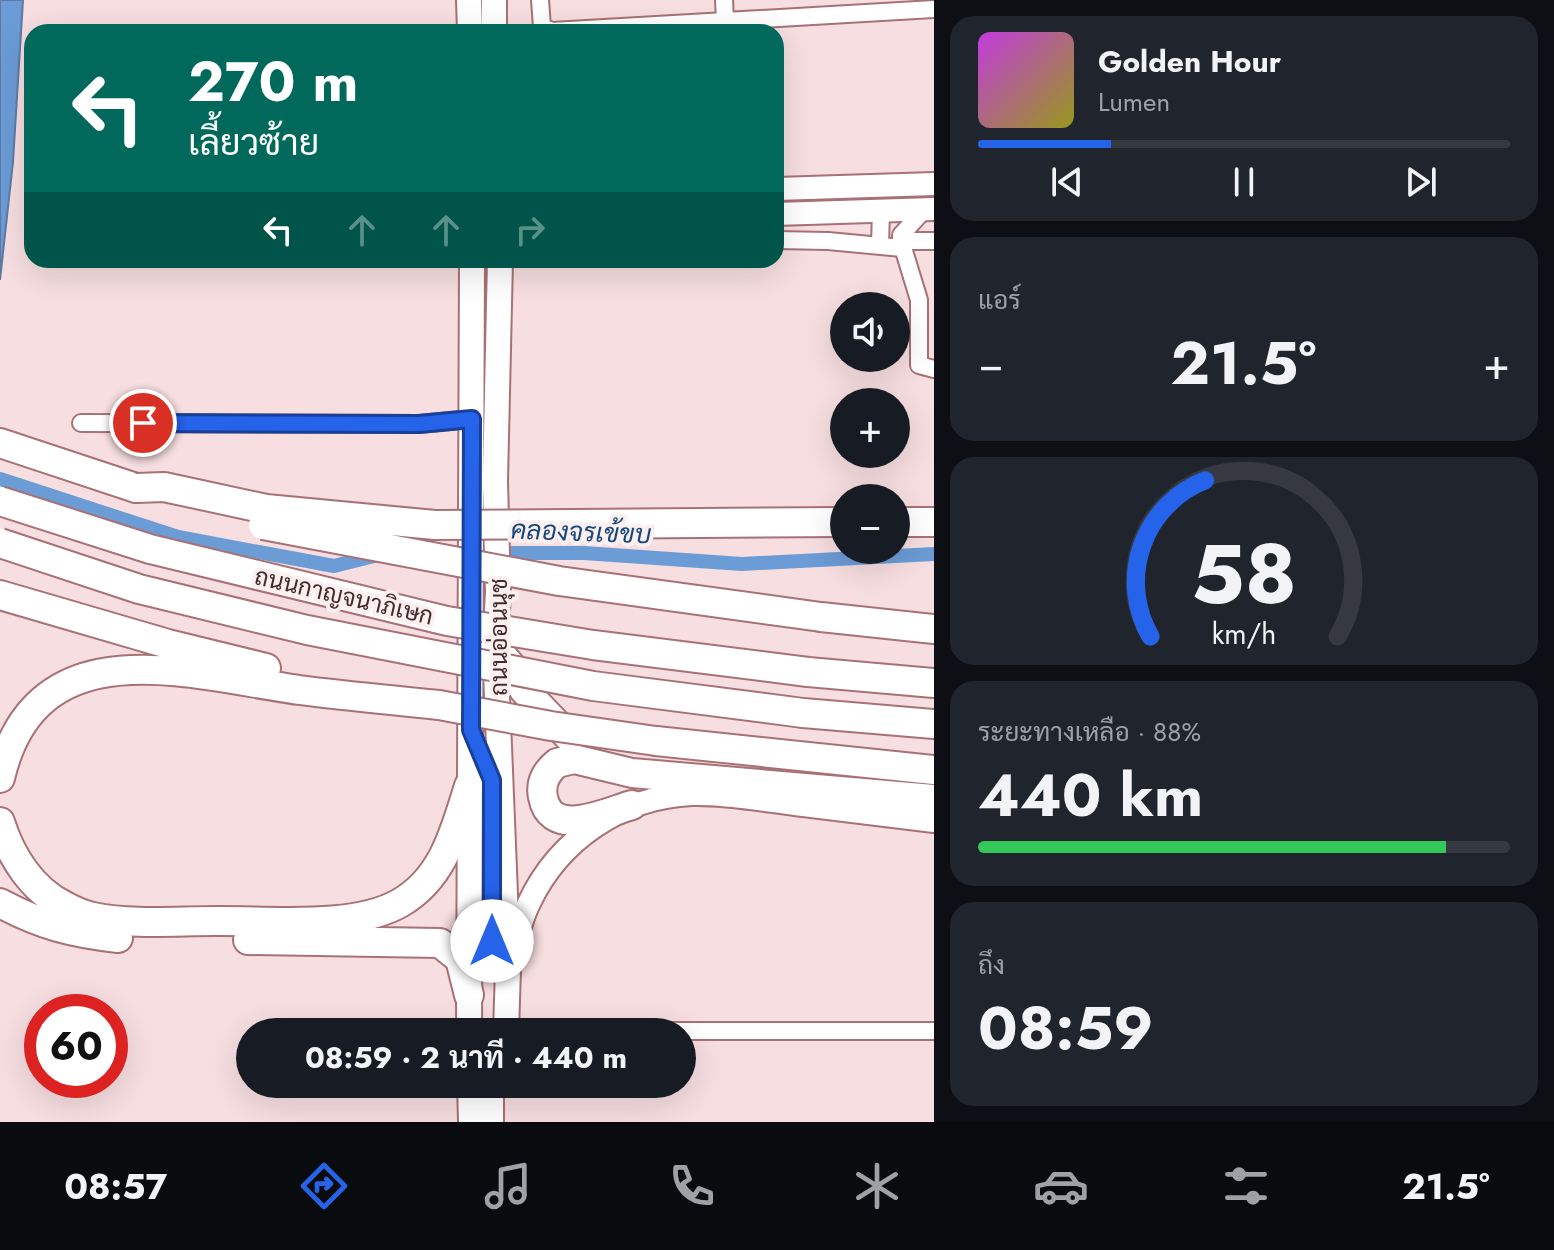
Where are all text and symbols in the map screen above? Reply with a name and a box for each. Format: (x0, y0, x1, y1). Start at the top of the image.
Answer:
text: Golden Hour (1098, 40, 1281, 83)
text: 270 m (188, 41, 358, 122)
icon: left (56, 56, 160, 160)
text: Lumen (1098, 83, 1170, 121)
text: เลี้ยวซ้าย (188, 116, 319, 168)
icon: previous (1045, 160, 1089, 204)
icon: pause (1222, 160, 1266, 204)
icon: next (1399, 160, 1443, 204)
icon: left (256, 208, 300, 252)
icon: ahead (340, 208, 384, 252)
icon: ahead (424, 208, 468, 252)
icon: right (508, 208, 552, 252)
text: แอร์ (978, 281, 1021, 319)
map controls (830, 292, 910, 564)
button: sound (830, 292, 910, 372)
text: 21.5° (1171, 320, 1316, 407)
text: − (978, 332, 1004, 396)
text: + (1483, 332, 1510, 396)
button: + (830, 388, 910, 468)
pin (109, 389, 177, 457)
icon: arrive (121, 401, 165, 445)
button: − (830, 484, 910, 564)
water label: คลองจรเข้ขบ (510, 511, 652, 553)
text: 58 (1191, 514, 1297, 634)
street label: ถนนกาญจนาภิเษก (251, 558, 437, 634)
street label: ถนนอ่อนนุช (481, 578, 516, 696)
text: km/h (1212, 613, 1276, 655)
text: ระยะทางเหลือ · 88% (978, 713, 1201, 751)
text: 440 km (978, 752, 1203, 839)
position arrow (450, 899, 534, 983)
text: ถึง (978, 946, 1005, 984)
text: 08:59 (978, 985, 1154, 1072)
speed limit sign: 60 (24, 994, 128, 1098)
text: 08:59 · 2 นาที · 440 m (305, 1036, 627, 1079)
icon: directions (296, 1158, 352, 1214)
icon: music (480, 1158, 536, 1214)
icon: phone (664, 1158, 720, 1214)
icon: climate (849, 1158, 905, 1214)
icon: car (1033, 1158, 1089, 1214)
icon: filters (1218, 1158, 1274, 1214)
text: 08:57 (64, 1160, 167, 1212)
text: 21.5° (1402, 1160, 1490, 1212)

